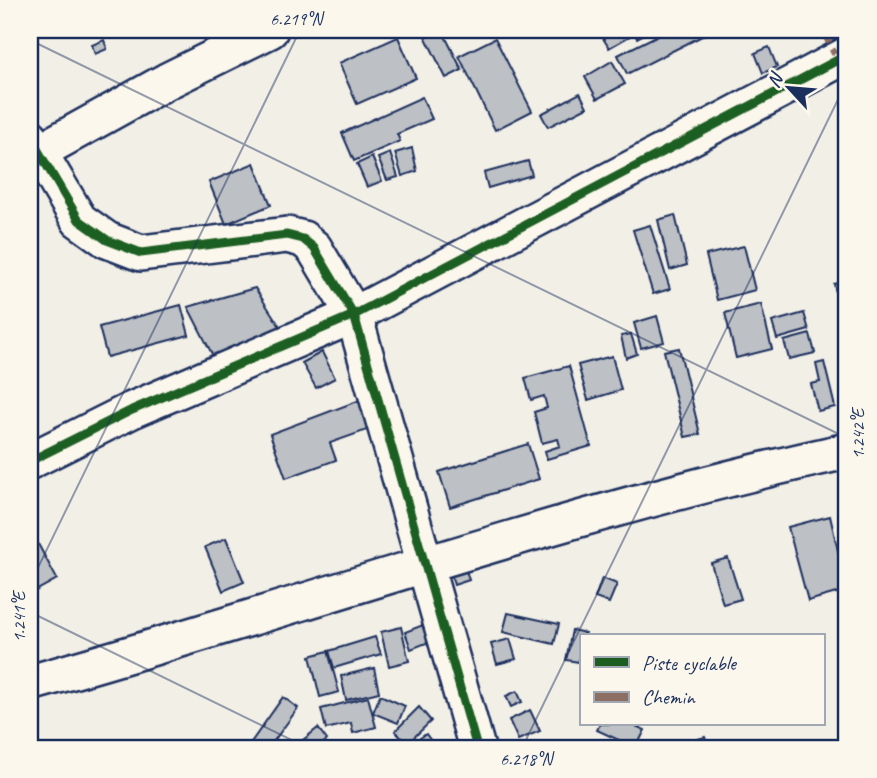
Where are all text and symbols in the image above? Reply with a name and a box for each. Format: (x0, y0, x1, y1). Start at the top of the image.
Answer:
text: 6.219°N (270, 8, 325, 30)
north arrow (754, 52, 824, 122)
text: N (761, 68, 789, 92)
text: 1.242°E (847, 406, 869, 459)
text: 1.241°E (8, 589, 30, 642)
legend (580, 634, 824, 726)
text: Piste cyclable (642, 650, 738, 676)
text: Chemin (642, 684, 696, 710)
text: 6.218°N (500, 748, 555, 770)

